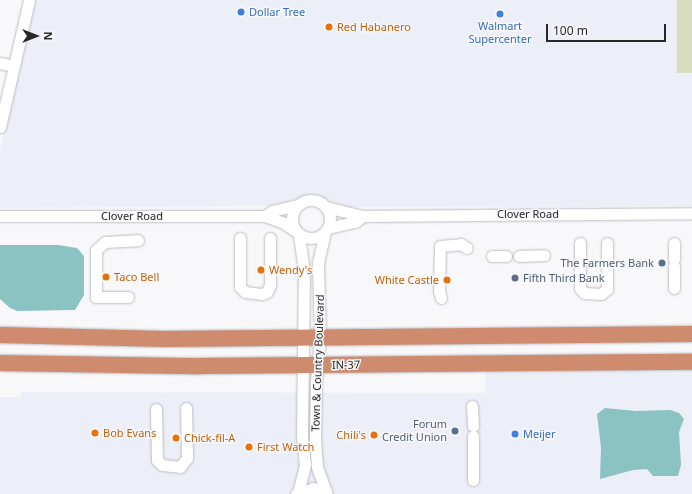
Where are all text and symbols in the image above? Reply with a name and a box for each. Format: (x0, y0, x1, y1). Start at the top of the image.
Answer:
place label: Dollar Tree (249, 5, 305, 19)
marker: Dollar Tree (236, 7, 246, 17)
marker: Walmart Supercenter (495, 9, 505, 19)
north arrow (16, 16, 56, 56)
scale bar (548, 16, 668, 42)
place label: Red Habanero (337, 20, 411, 34)
place label: Walmart Supercenter (468, 20, 532, 46)
marker: Red Habanero (324, 22, 334, 32)
text: 100 m (553, 22, 588, 39)
text: N (41, 32, 56, 40)
street label: Clover Road (497, 207, 559, 221)
street label: Clover Road (101, 209, 163, 223)
place label: The Farmers Bank (560, 256, 654, 270)
marker: The Farmers Bank (657, 258, 667, 268)
place label: Wendy's (269, 263, 312, 277)
marker: Wendy's (256, 265, 266, 275)
place label: Taco Bell (114, 270, 159, 284)
place label: Fifth Third Bank (523, 271, 605, 285)
marker: Taco Bell (101, 272, 111, 282)
place label: White Castle (375, 273, 439, 287)
marker: Fifth Third Bank (510, 273, 520, 283)
marker: White Castle (442, 275, 452, 285)
street label: Town & Country Boulevard (309, 294, 327, 432)
street label: IN-37 (332, 358, 360, 372)
place label: Forum Credit Union (382, 418, 447, 444)
place label: Bob Evans (103, 426, 156, 440)
marker: Forum Credit Union (450, 426, 460, 436)
place label: Meijer (523, 427, 556, 441)
marker: Bob Evans (90, 428, 100, 438)
place label: Chili's (336, 428, 366, 442)
marker: Meijer (510, 429, 520, 439)
marker: Chili's (369, 430, 379, 440)
place label: Chick-fil-A (184, 431, 235, 445)
marker: Chick-fil-A (171, 433, 181, 443)
place label: First Watch (257, 440, 314, 454)
marker: First Watch (244, 442, 254, 452)

